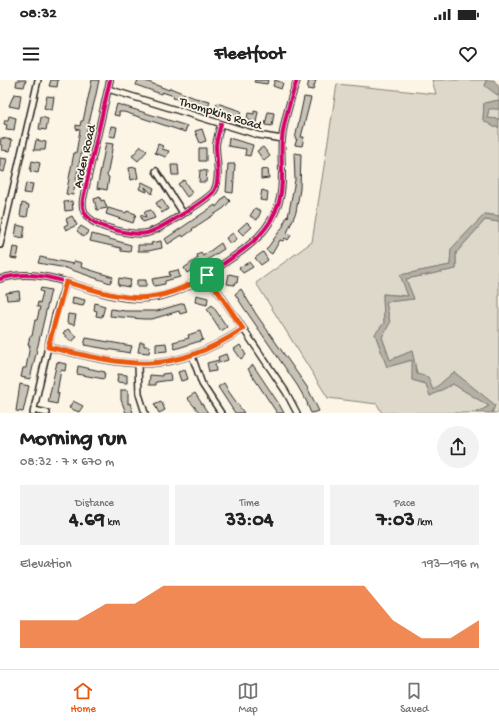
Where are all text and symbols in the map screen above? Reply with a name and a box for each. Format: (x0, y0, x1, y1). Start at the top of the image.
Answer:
text: 08:32 (20, 5, 57, 23)
icon: menu (20, 43, 42, 65)
icon: heart (457, 43, 479, 65)
text: Fleetfoot (214, 44, 285, 65)
street label: Thompkins Road (176, 94, 265, 134)
street label: Arden Road (71, 122, 100, 190)
pin (190, 258, 224, 292)
icon: arrive (196, 264, 218, 286)
button: share (437, 426, 479, 468)
text: Morning run (20, 427, 126, 453)
text: 08:32 · 7 × 670 m (20, 455, 114, 470)
text: Distance (75, 498, 114, 510)
text: Time (239, 498, 260, 510)
text: Pace (394, 498, 415, 510)
text: 4.69 (69, 510, 105, 533)
text: 33:04 (226, 510, 273, 533)
text: 7:03 (376, 510, 415, 533)
text: km (105, 517, 120, 529)
text: /km (415, 517, 433, 529)
text: Elevation (20, 557, 72, 572)
text: 193–196 m (422, 557, 479, 572)
tab: Home (71, 680, 96, 716)
tab: Map (237, 680, 259, 716)
tab: Saved (400, 680, 428, 716)

